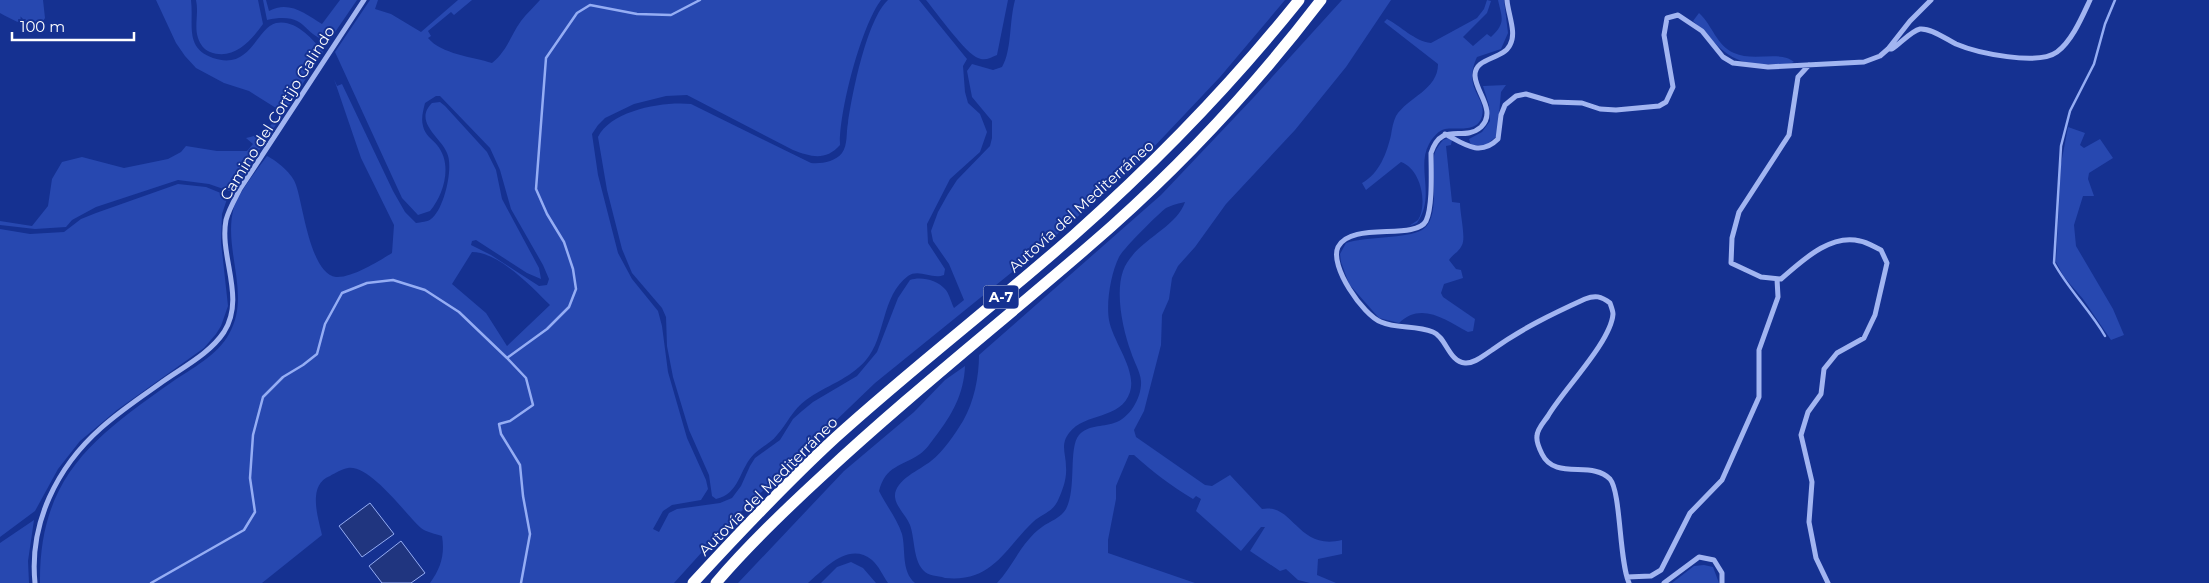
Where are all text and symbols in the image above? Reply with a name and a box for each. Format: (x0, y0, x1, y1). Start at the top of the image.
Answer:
scale bar (12, 10, 135, 42)
text: 100 m (20, 17, 65, 36)
street label: Camino del Cortijo Galindo (215, 22, 339, 204)
street label: Autovía del Mediterráneo (1004, 136, 1158, 276)
road number: A-7 (984, 286, 1018, 308)
street label: Autovía del Mediterráneo (694, 412, 842, 560)

